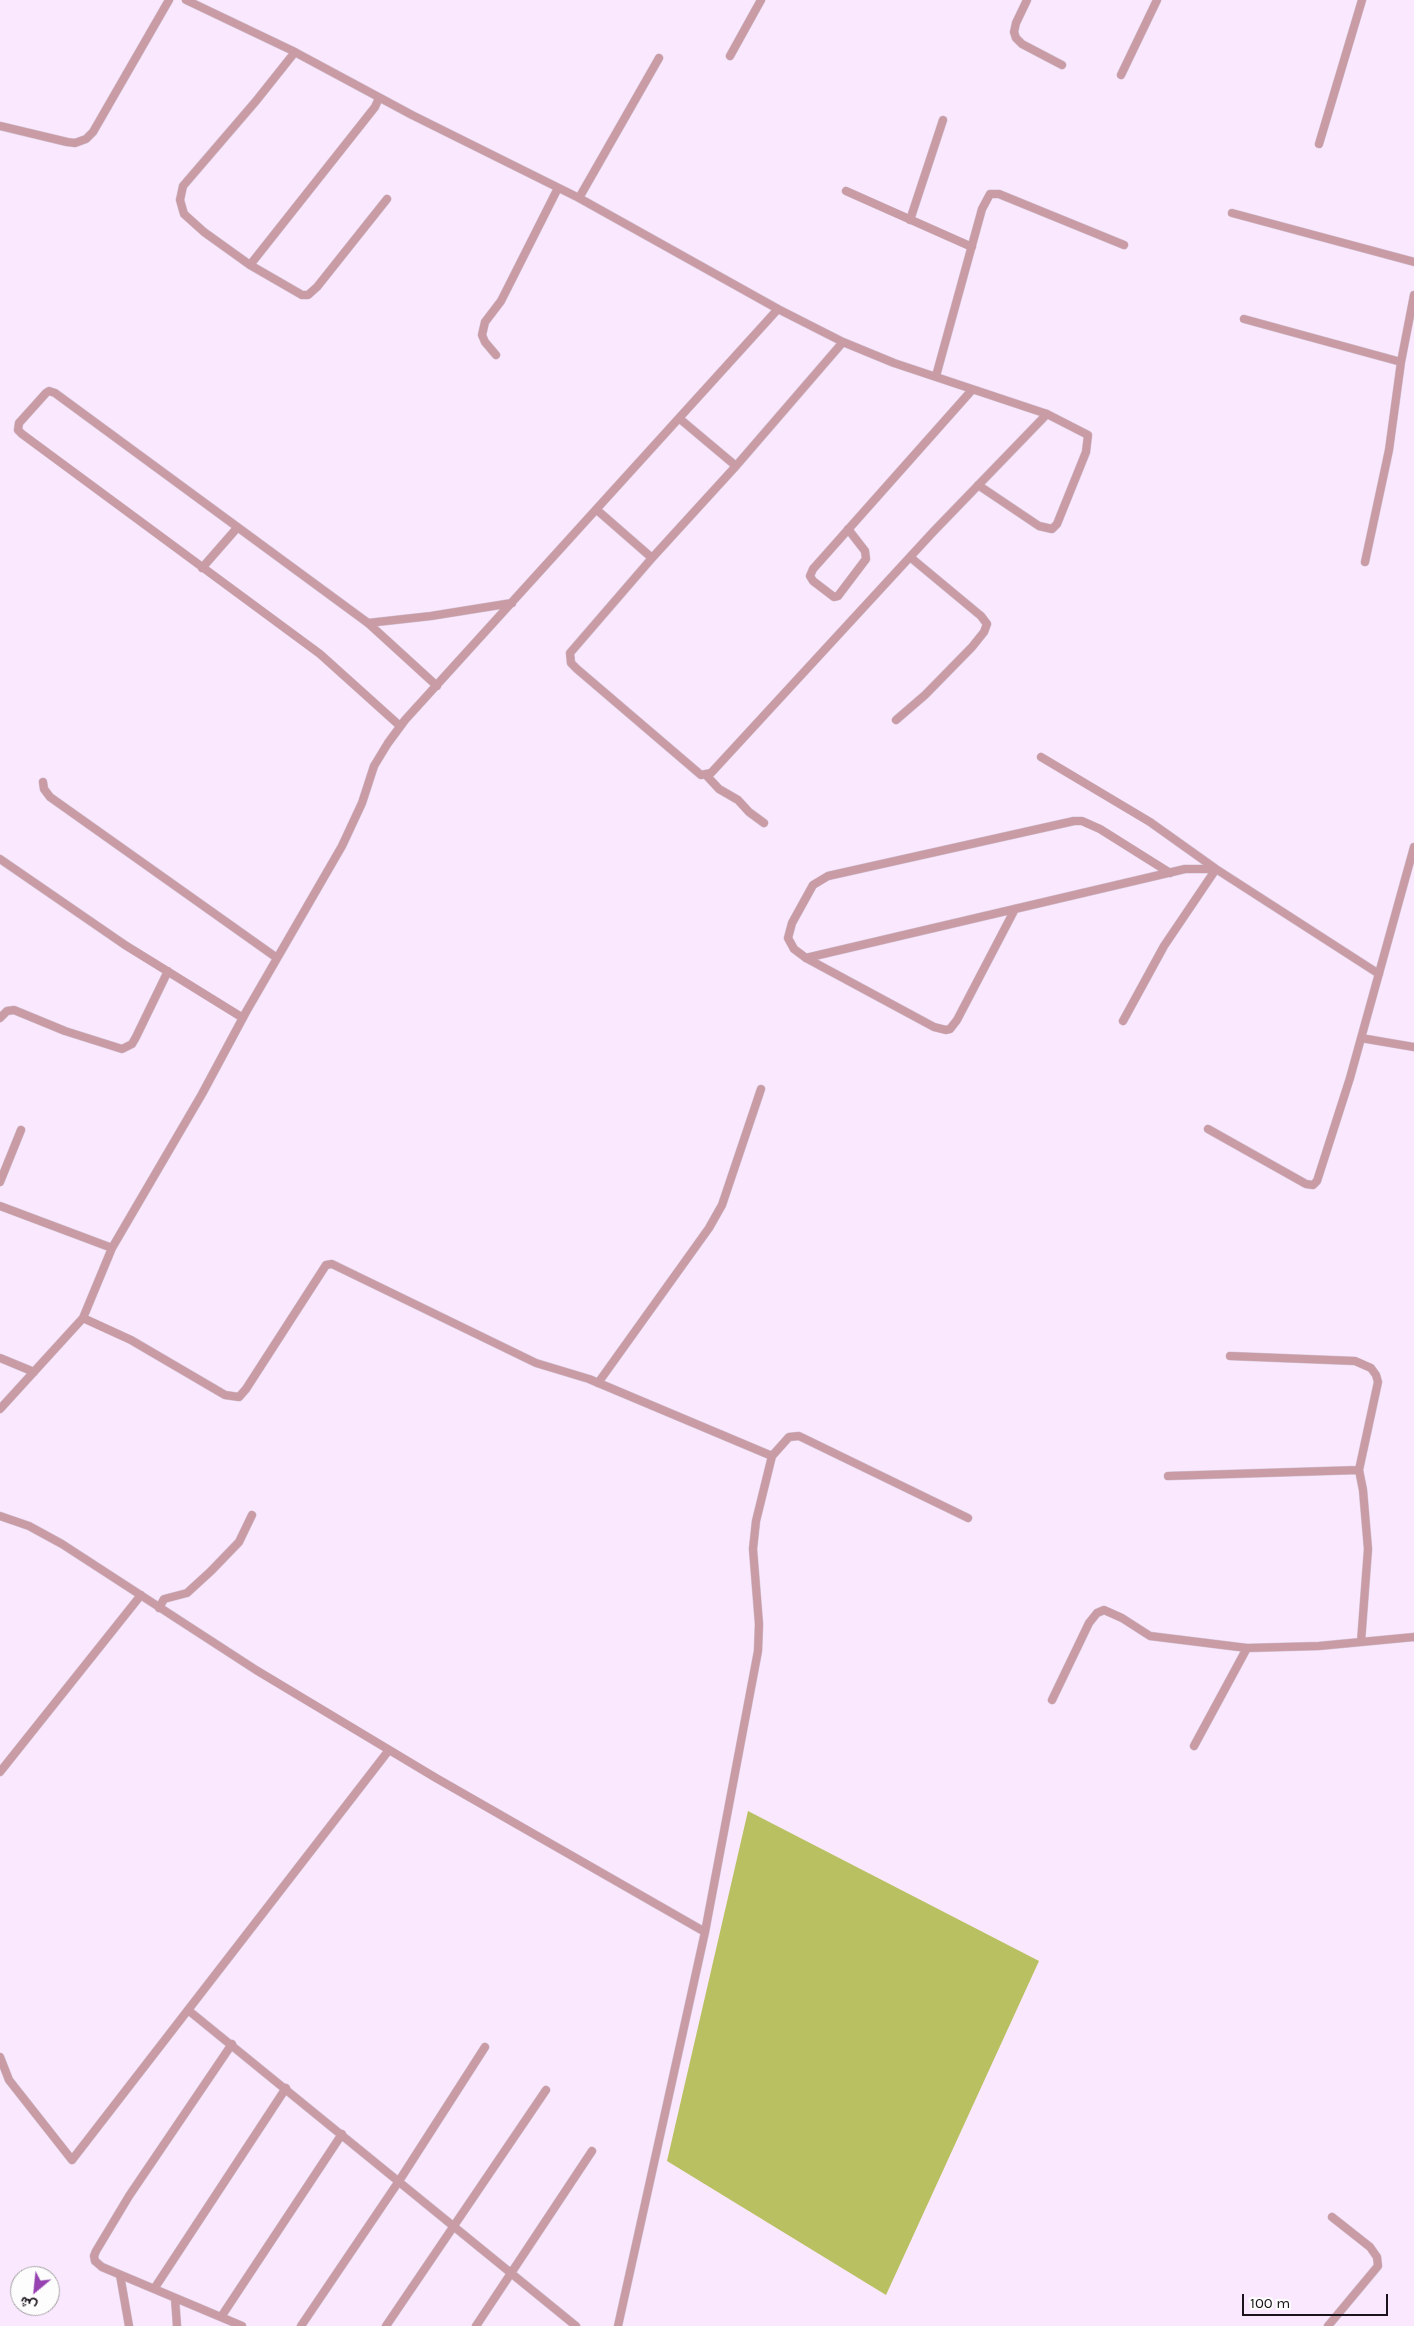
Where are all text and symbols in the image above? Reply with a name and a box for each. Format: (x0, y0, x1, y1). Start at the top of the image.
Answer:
north arrow (10, 2266, 60, 2316)
scale bar (1244, 2284, 1390, 2316)
text: ش (17, 2292, 40, 2315)
text: 100 m (1250, 2294, 1290, 2312)

